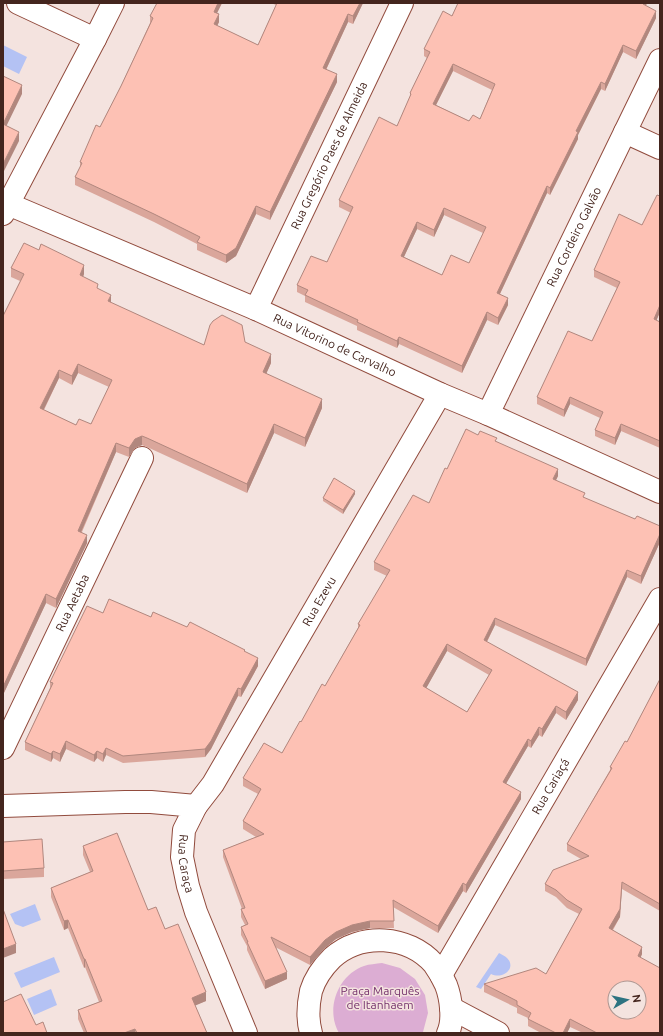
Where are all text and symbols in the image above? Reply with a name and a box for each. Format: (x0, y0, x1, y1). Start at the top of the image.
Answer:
street label: Rua Gregório Paes de Almeida (288, 79, 369, 231)
street label: Rua Cordeiro Galvão (544, 185, 603, 289)
street label: Rua Vitorino de Carvalho (271, 311, 398, 379)
street label: Rua Aetaba (53, 572, 91, 633)
street label: Rua Ezevu (299, 574, 338, 628)
street label: Rua Cariaçá (529, 756, 572, 817)
street label: Rua Caraça (176, 834, 197, 894)
north arrow (607, 980, 647, 1020)
park label: Praça Marquês de Itanhaem (340, 984, 420, 1011)
text: N (630, 994, 643, 1004)

